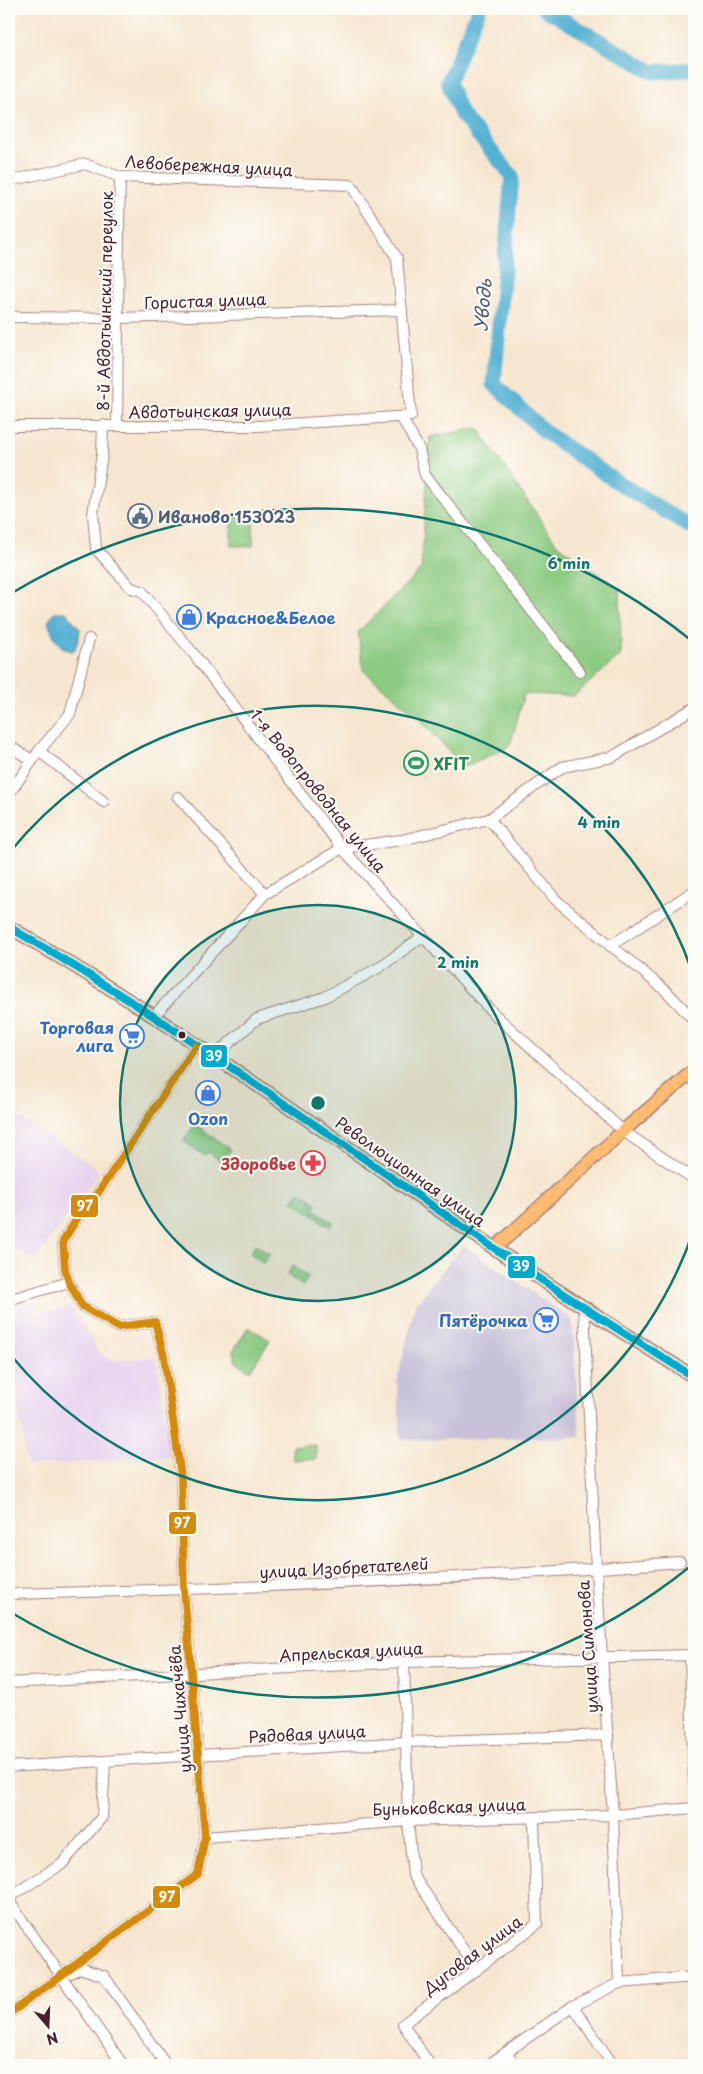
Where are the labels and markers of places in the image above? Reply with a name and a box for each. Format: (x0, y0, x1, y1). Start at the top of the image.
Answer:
public building icon: Иваново 153023 (127, 503, 153, 529)
place label: Иваново 153023 (158, 504, 295, 528)
shop icon: Красное&Белое (176, 604, 202, 630)
place label: Красное&Белое (206, 605, 336, 629)
sports icon: XFIT (403, 750, 429, 776)
place label: XFIT (434, 751, 469, 775)
place label: Торговая лига (40, 1015, 114, 1057)
supermarket icon: Торговая лига (119, 1023, 145, 1049)
unlabelled marker (177, 1030, 187, 1040)
shop icon: Ozon (195, 1080, 221, 1106)
centre of rings (309, 1094, 327, 1112)
place label: Ozon (188, 1106, 228, 1130)
pharmacy icon: Здоровье (300, 1150, 326, 1176)
place label: Здоровье (220, 1151, 296, 1175)
supermarket icon: Пятёрочка (533, 1307, 559, 1333)
place label: Пятёрочка (439, 1308, 528, 1332)

